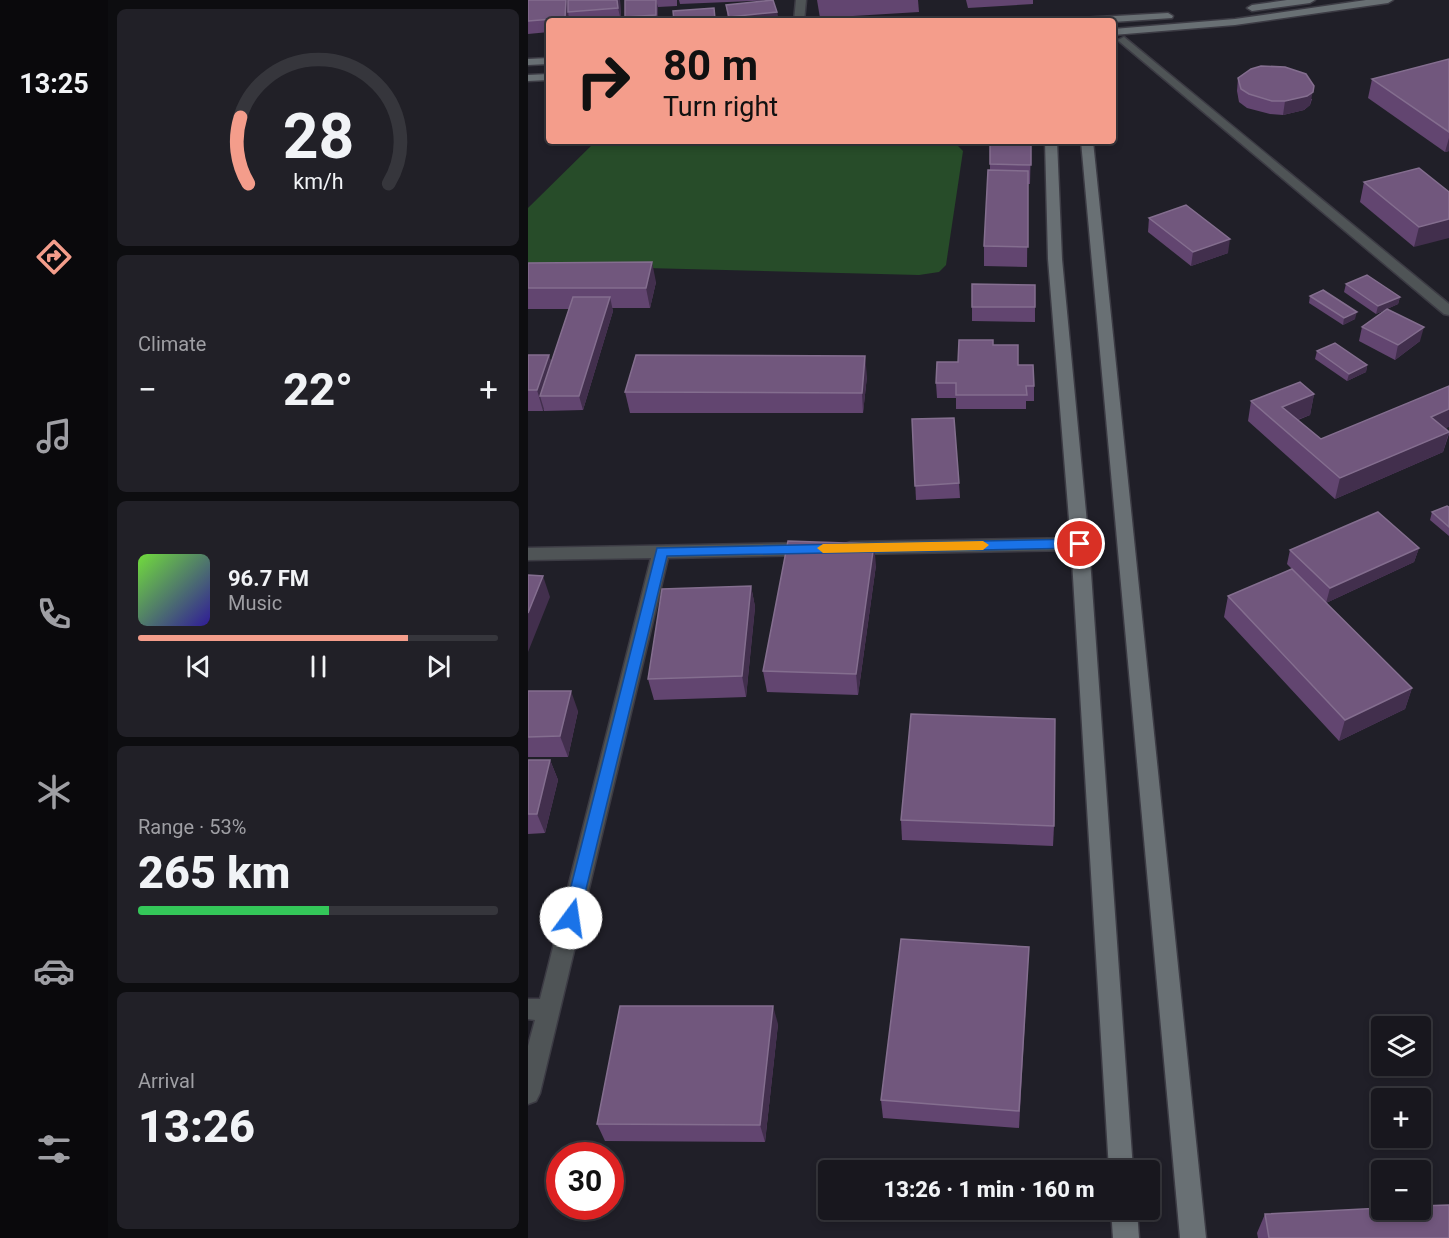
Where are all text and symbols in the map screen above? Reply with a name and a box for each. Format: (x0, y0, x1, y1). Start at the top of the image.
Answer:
text: 80 m (663, 41, 758, 90)
icon: right (564, 42, 642, 120)
text: 13:25 (19, 68, 89, 100)
text: Turn right (663, 91, 778, 123)
text: 28 (282, 101, 354, 174)
text: km/h (293, 170, 343, 195)
icon: directions (33, 236, 75, 278)
text: Climate (138, 332, 206, 356)
text: 22° (283, 363, 353, 416)
text: − (138, 370, 157, 409)
text: + (479, 370, 498, 409)
icon: music (33, 415, 75, 457)
pin (1054, 518, 1105, 569)
icon: arrive (1063, 527, 1096, 560)
text: 96.7 FM (228, 566, 309, 591)
text: Music (228, 591, 282, 615)
icon: phone (33, 593, 75, 635)
icon: previous (182, 650, 215, 683)
icon: pause (302, 650, 335, 683)
icon: next (422, 650, 455, 683)
icon: climate (33, 771, 75, 813)
text: Range · 53% (138, 815, 246, 839)
text: 265 km (138, 846, 290, 899)
position arrow (539, 886, 603, 950)
icon: car (33, 950, 75, 992)
map controls (1371, 1016, 1431, 1220)
button: layers (1371, 1016, 1431, 1076)
text: Arrival (138, 1069, 195, 1093)
button: + (1371, 1088, 1431, 1148)
text: 13:26 (138, 1100, 255, 1153)
icon: filters (33, 1128, 75, 1170)
speed limit sign: 30 (546, 1142, 624, 1220)
button: − (1371, 1160, 1431, 1220)
text: 13:26 · 1 min · 160 m (884, 1177, 1094, 1202)

